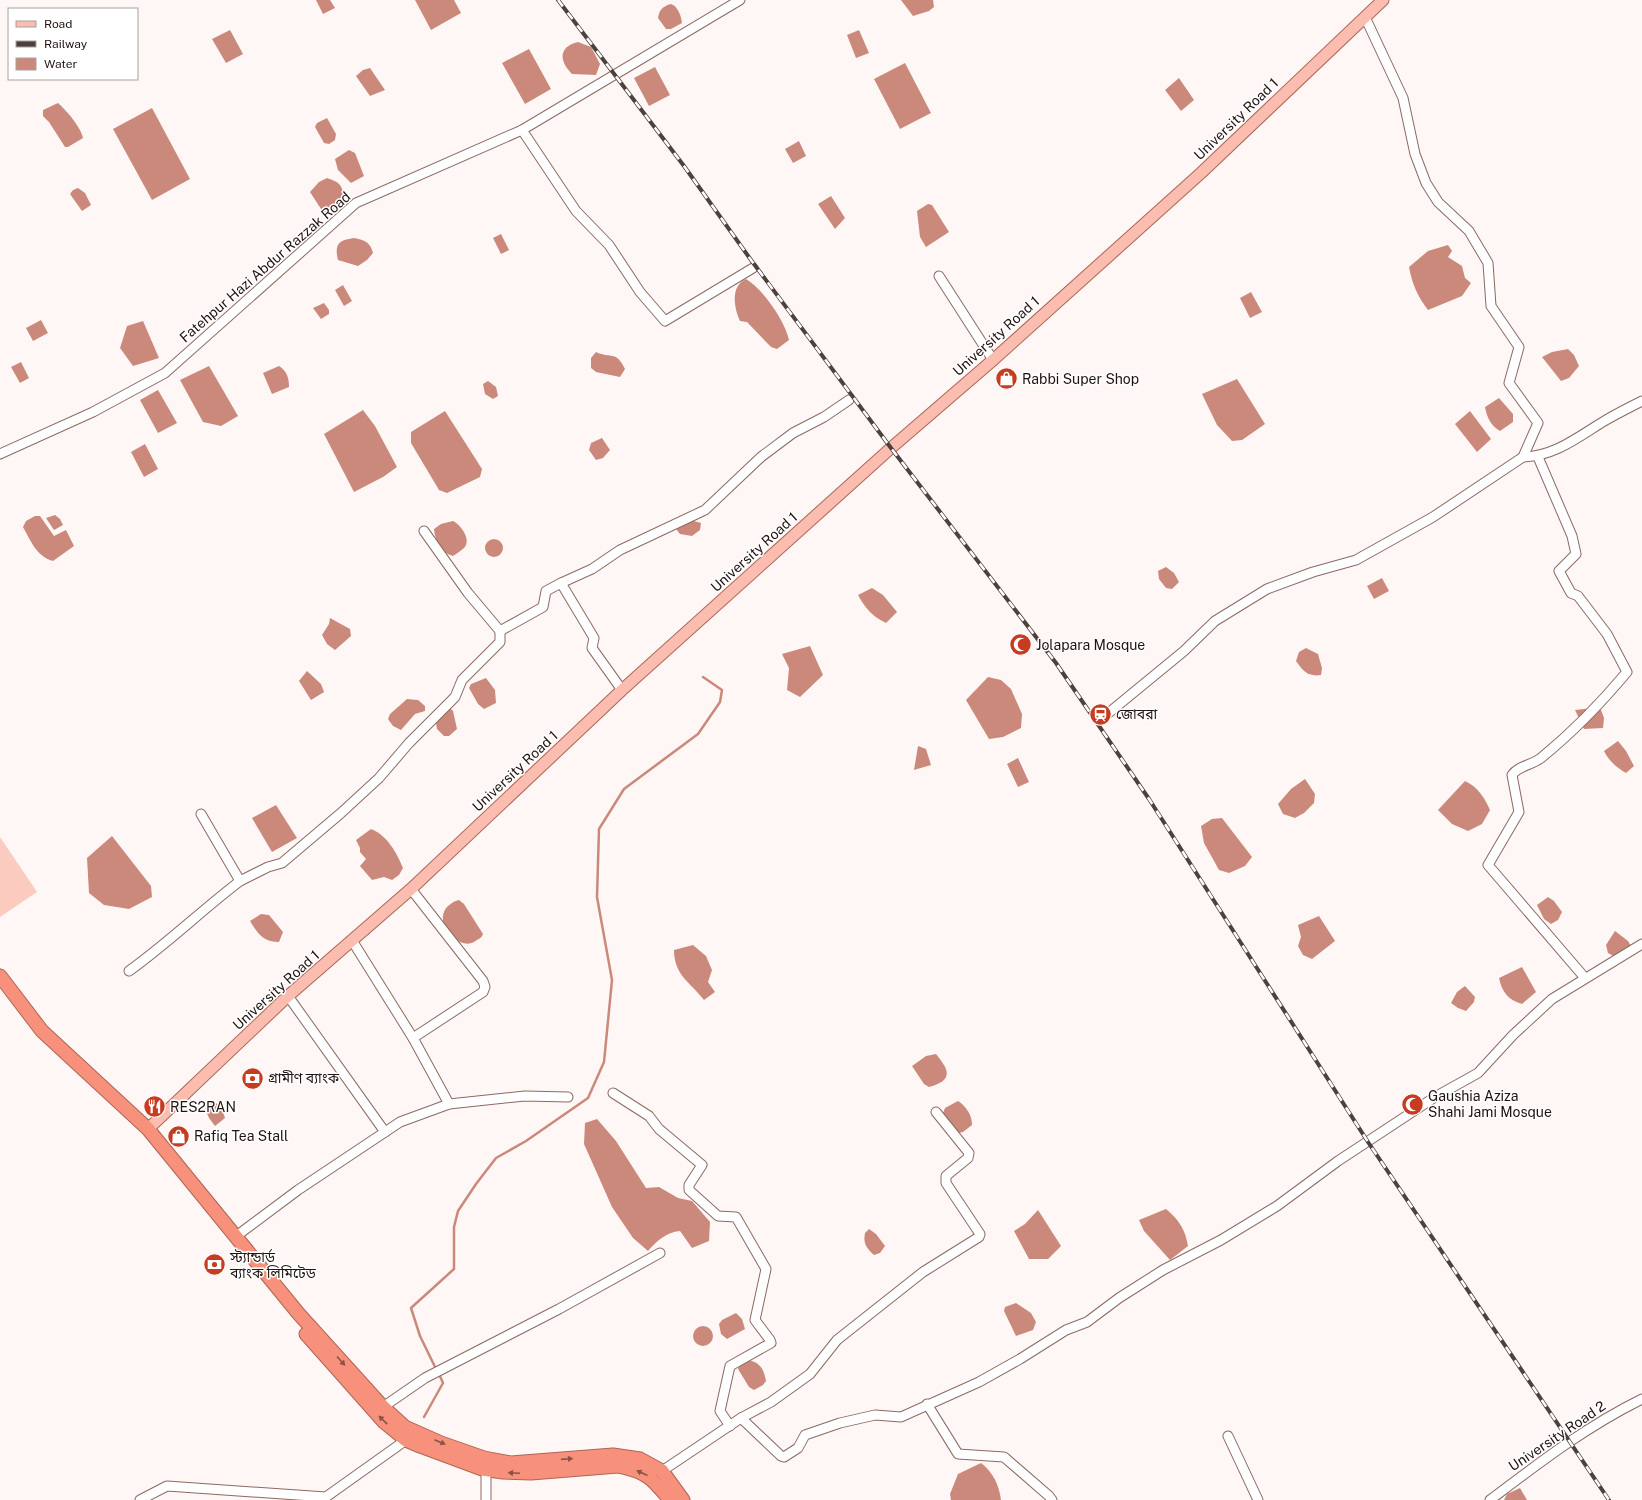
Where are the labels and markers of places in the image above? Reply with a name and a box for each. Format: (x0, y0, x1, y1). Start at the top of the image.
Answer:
shop icon: Rabbi Super Shop (994, 366, 1020, 392)
place label: Rabbi Super Shop (1022, 371, 1139, 387)
mosque icon: Jolapara Mosque (1008, 632, 1034, 658)
place label: Jolapara Mosque (1036, 637, 1145, 653)
station icon: জোবরা (1088, 701, 1114, 727)
place label: জোবরা (1116, 706, 1158, 722)
bank icon: গ্রামীণ ব্যাংক (240, 1065, 266, 1091)
place label: গ্রামীণ ব্যাংক (268, 1070, 340, 1086)
place label: Gaushia Aziza Shahi Jami Mosque (1428, 1088, 1552, 1120)
mosque icon: Gaushia Aziza Shahi Jami Mosque (1400, 1091, 1426, 1117)
restaurant icon: RES2RAN (141, 1094, 167, 1120)
place label: RES2RAN (170, 1099, 236, 1115)
shop icon: Rafiq Tea Stall (165, 1123, 191, 1149)
place label: Rafiq Tea Stall (194, 1128, 288, 1144)
place label: স্ট্যান্ডার্ড ব্যাংক লিমিটেড (229, 1248, 317, 1281)
bank icon: স্ট্যান্ডার্ড ব্যাংক লিমিটেড (202, 1252, 228, 1278)

